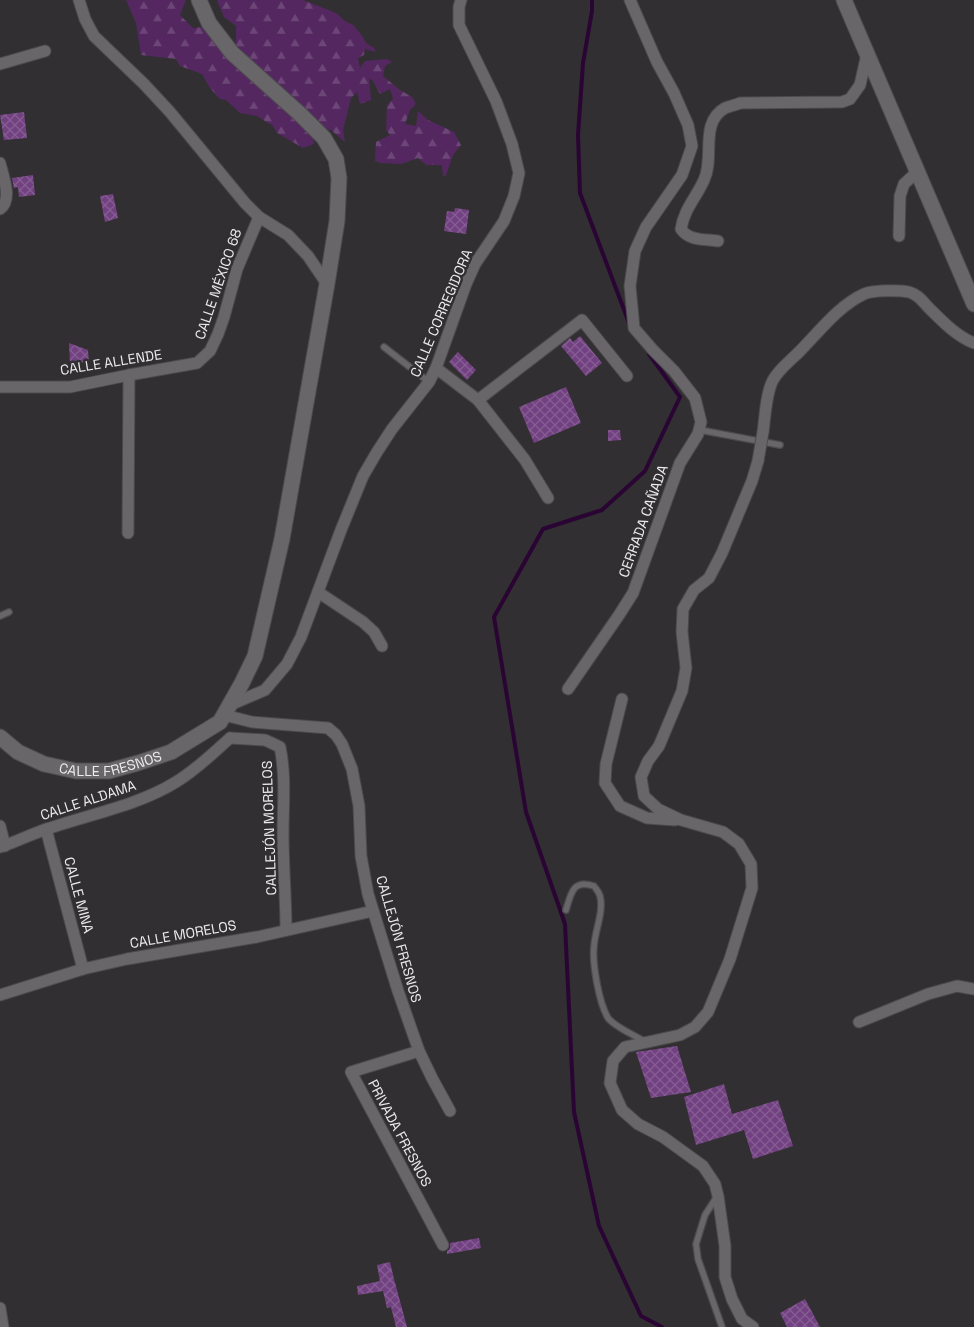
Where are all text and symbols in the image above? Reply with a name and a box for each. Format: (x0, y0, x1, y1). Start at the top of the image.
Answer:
street label: CALLE MÉXICO 68 (191, 226, 245, 342)
street label: CALLE CORREGIDORA (406, 246, 476, 380)
street label: CALLE ALLENDE (59, 345, 163, 379)
street label: CERRADA CAÑADA (614, 462, 672, 580)
street label: CALLE FRESNOS (57, 747, 164, 780)
street label: CALLEJÓN MORELOS (258, 760, 280, 896)
street label: CALLE ALDAMA (38, 776, 138, 824)
street label: CALLE MINA (60, 855, 98, 935)
street label: CALLEJÓN FRESNOS (372, 873, 426, 1005)
street label: CALLE MORELOS (128, 916, 238, 952)
street label: PRIVADA FRESNOS (364, 1076, 436, 1190)

